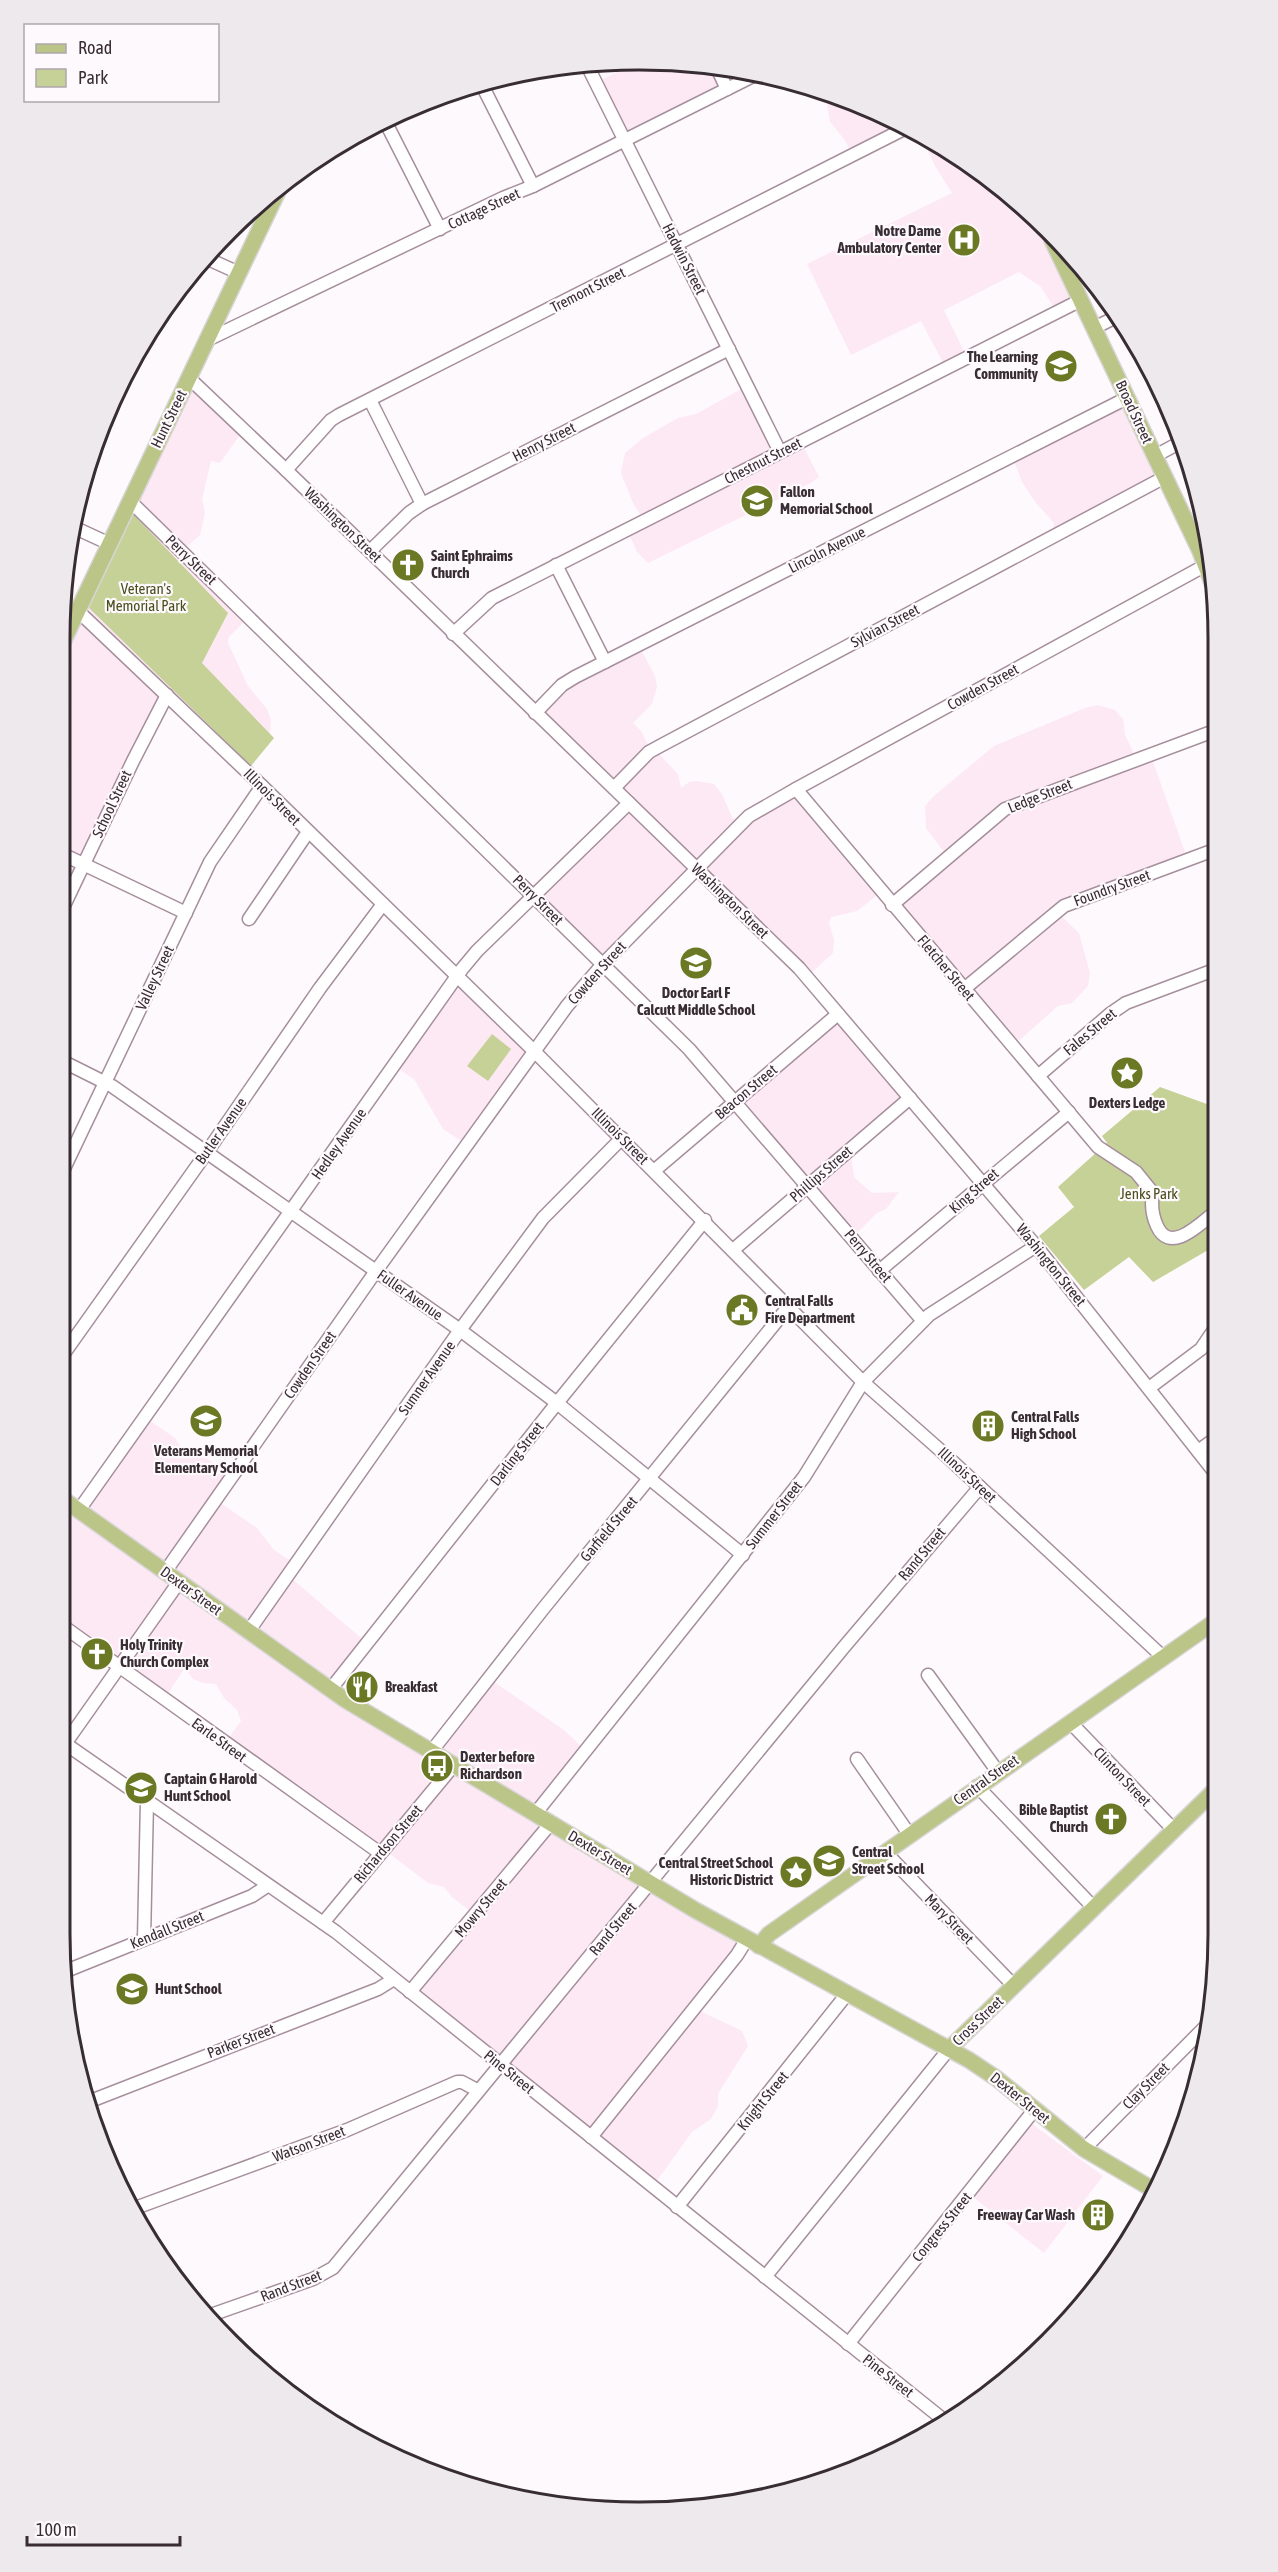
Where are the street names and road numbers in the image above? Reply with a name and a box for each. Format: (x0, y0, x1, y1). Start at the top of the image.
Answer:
street label: Cottage Street (445, 184, 522, 233)
street label: Hadwin Street (659, 220, 710, 297)
street label: Tremont Street (548, 264, 628, 316)
street label: Broad Street (1112, 378, 1156, 446)
street label: Hunt Street (147, 387, 190, 451)
street label: Henry Street (509, 418, 578, 465)
street label: Chestnut Street (721, 434, 804, 487)
street label: Washington Street (301, 484, 385, 566)
street label: Lincoln Avenue (786, 523, 868, 576)
street label: Perry Street (162, 531, 220, 588)
street label: Sylvian Street (848, 600, 922, 651)
street label: Cowden Street (944, 660, 1021, 713)
street label: Illinois Street (240, 765, 304, 829)
street label: School Street (89, 767, 135, 840)
street label: Ledge Street (1005, 775, 1074, 816)
street label: Washington Street (688, 860, 772, 942)
street label: Foundry Street (1071, 866, 1152, 909)
street label: Perry Street (510, 871, 567, 928)
street label: Fletcher Street (914, 932, 979, 1004)
street label: Cowden Street (564, 938, 629, 1008)
street label: Valley Street (132, 943, 177, 1013)
street label: Fales Street (1060, 1005, 1120, 1059)
street label: Beacon Street (711, 1061, 780, 1122)
street label: Butler Avenue (191, 1094, 250, 1167)
street label: Illinois Street (588, 1104, 652, 1168)
street label: Hedley Avenue (308, 1105, 369, 1183)
street label: Phillips Street (786, 1142, 855, 1205)
street label: King Street (946, 1165, 1002, 1217)
street label: Washington Street (1013, 1220, 1090, 1309)
street label: Perry Street (841, 1226, 895, 1286)
street label: Fuller Avenue (374, 1266, 446, 1323)
street label: Cowden Street (280, 1328, 339, 1402)
street label: Sumner Avenue (395, 1337, 458, 1418)
street label: Darling Street (487, 1419, 547, 1489)
street label: Illinois Street (935, 1443, 1000, 1506)
street label: Summer Street (742, 1477, 805, 1552)
street label: Garfield Street (577, 1493, 641, 1565)
street label: Rand Street (895, 1524, 949, 1584)
street label: Dexter Street (157, 1563, 225, 1618)
street label: Earle Street (189, 1714, 250, 1765)
street label: Clinton Street (1090, 1744, 1154, 1810)
street label: Central Street (950, 1751, 1021, 1808)
street label: Richardson Street (350, 1801, 425, 1886)
street label: Dexter Street (565, 1827, 635, 1878)
street label: Mowry Street (451, 1875, 510, 1941)
street label: Mary Street (921, 1890, 977, 1947)
street label: Rand Street (586, 1899, 640, 1959)
street label: Kendall Street (127, 1907, 206, 1952)
street label: Cross Street (949, 1992, 1006, 2049)
street label: Parker Street (205, 2020, 277, 2061)
street label: Pine Street (481, 2046, 538, 2097)
street label: Clay Street (1119, 2059, 1172, 2112)
street label: Knight Street (734, 2068, 792, 2134)
street label: Dexter Street (987, 2069, 1053, 2127)
street label: Watson Street (270, 2122, 347, 2165)
street label: Congress Street (908, 2189, 975, 2265)
street label: Rand Street (258, 2266, 324, 2305)
street label: Pine Street (860, 2351, 917, 2401)

